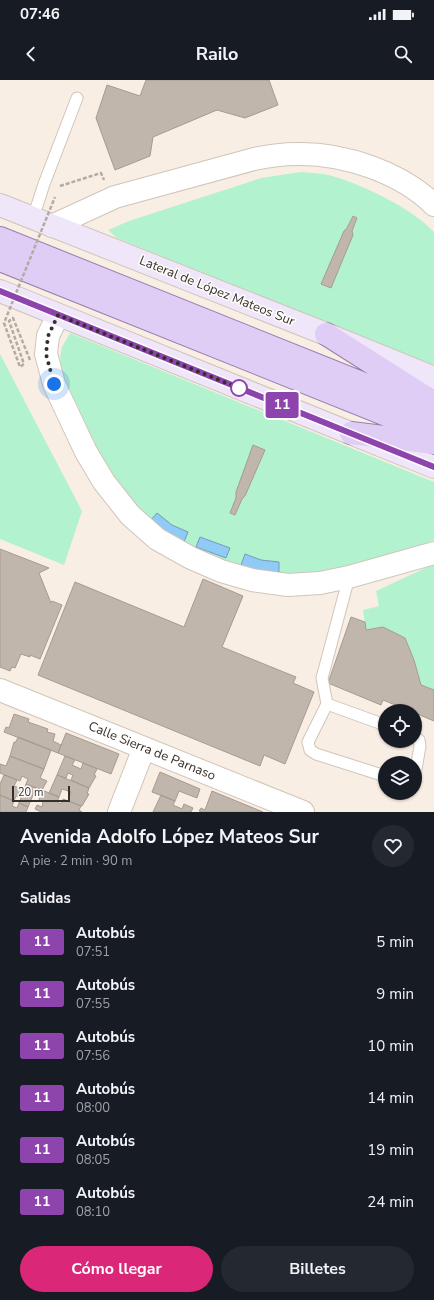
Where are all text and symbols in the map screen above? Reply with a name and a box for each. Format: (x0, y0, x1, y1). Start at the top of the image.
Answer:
text: 07:46 (20, 4, 60, 24)
text: Railo (196, 42, 238, 66)
icon: back (20, 43, 42, 65)
icon: search (392, 43, 414, 65)
street label: Lateral de López Mateos Sur (137, 252, 298, 331)
your location (44, 374, 64, 394)
unlabelled marker (230, 379, 248, 397)
line badge: 11 (264, 392, 300, 418)
text: 11 (274, 395, 290, 414)
map controls (378, 704, 422, 800)
button: locate (378, 704, 422, 748)
street label: Calle Sierra de Parnaso (86, 717, 218, 785)
button: layers (378, 756, 422, 800)
scale bar (12, 784, 70, 803)
text: 20 m (18, 785, 43, 800)
text: Avenida Adolfo López Mateos Sur (20, 824, 319, 850)
button: heart (372, 825, 414, 867)
text: A pie · 2 min · 90 m (20, 852, 132, 870)
text: Salidas (20, 888, 71, 908)
text: Autobús (76, 923, 135, 943)
text: 11 (34, 932, 50, 951)
text: 5 min (376, 932, 414, 952)
text: 07:51 (76, 943, 110, 961)
text: Autobús (76, 975, 135, 995)
text: 11 (34, 984, 50, 1003)
text: 9 min (376, 984, 414, 1004)
text: 07:55 (76, 995, 110, 1013)
text: Autobús (76, 1027, 135, 1047)
text: 11 (34, 1036, 50, 1055)
text: 10 min (367, 1036, 414, 1056)
text: 07:56 (76, 1047, 110, 1065)
text: Autobús (76, 1079, 135, 1099)
text: 11 (34, 1088, 50, 1107)
text: 14 min (367, 1088, 414, 1108)
text: 08:00 (76, 1099, 110, 1117)
text: Autobús (76, 1131, 135, 1151)
text: 11 (34, 1140, 50, 1159)
text: 19 min (367, 1140, 414, 1160)
text: 08:05 (76, 1151, 110, 1169)
text: Autobús (76, 1183, 135, 1203)
text: 11 (34, 1192, 50, 1211)
text: 24 min (367, 1192, 414, 1212)
text: 08:10 (76, 1203, 110, 1221)
button: Cómo llegar (20, 1246, 213, 1292)
button: Billetes (221, 1246, 414, 1292)

